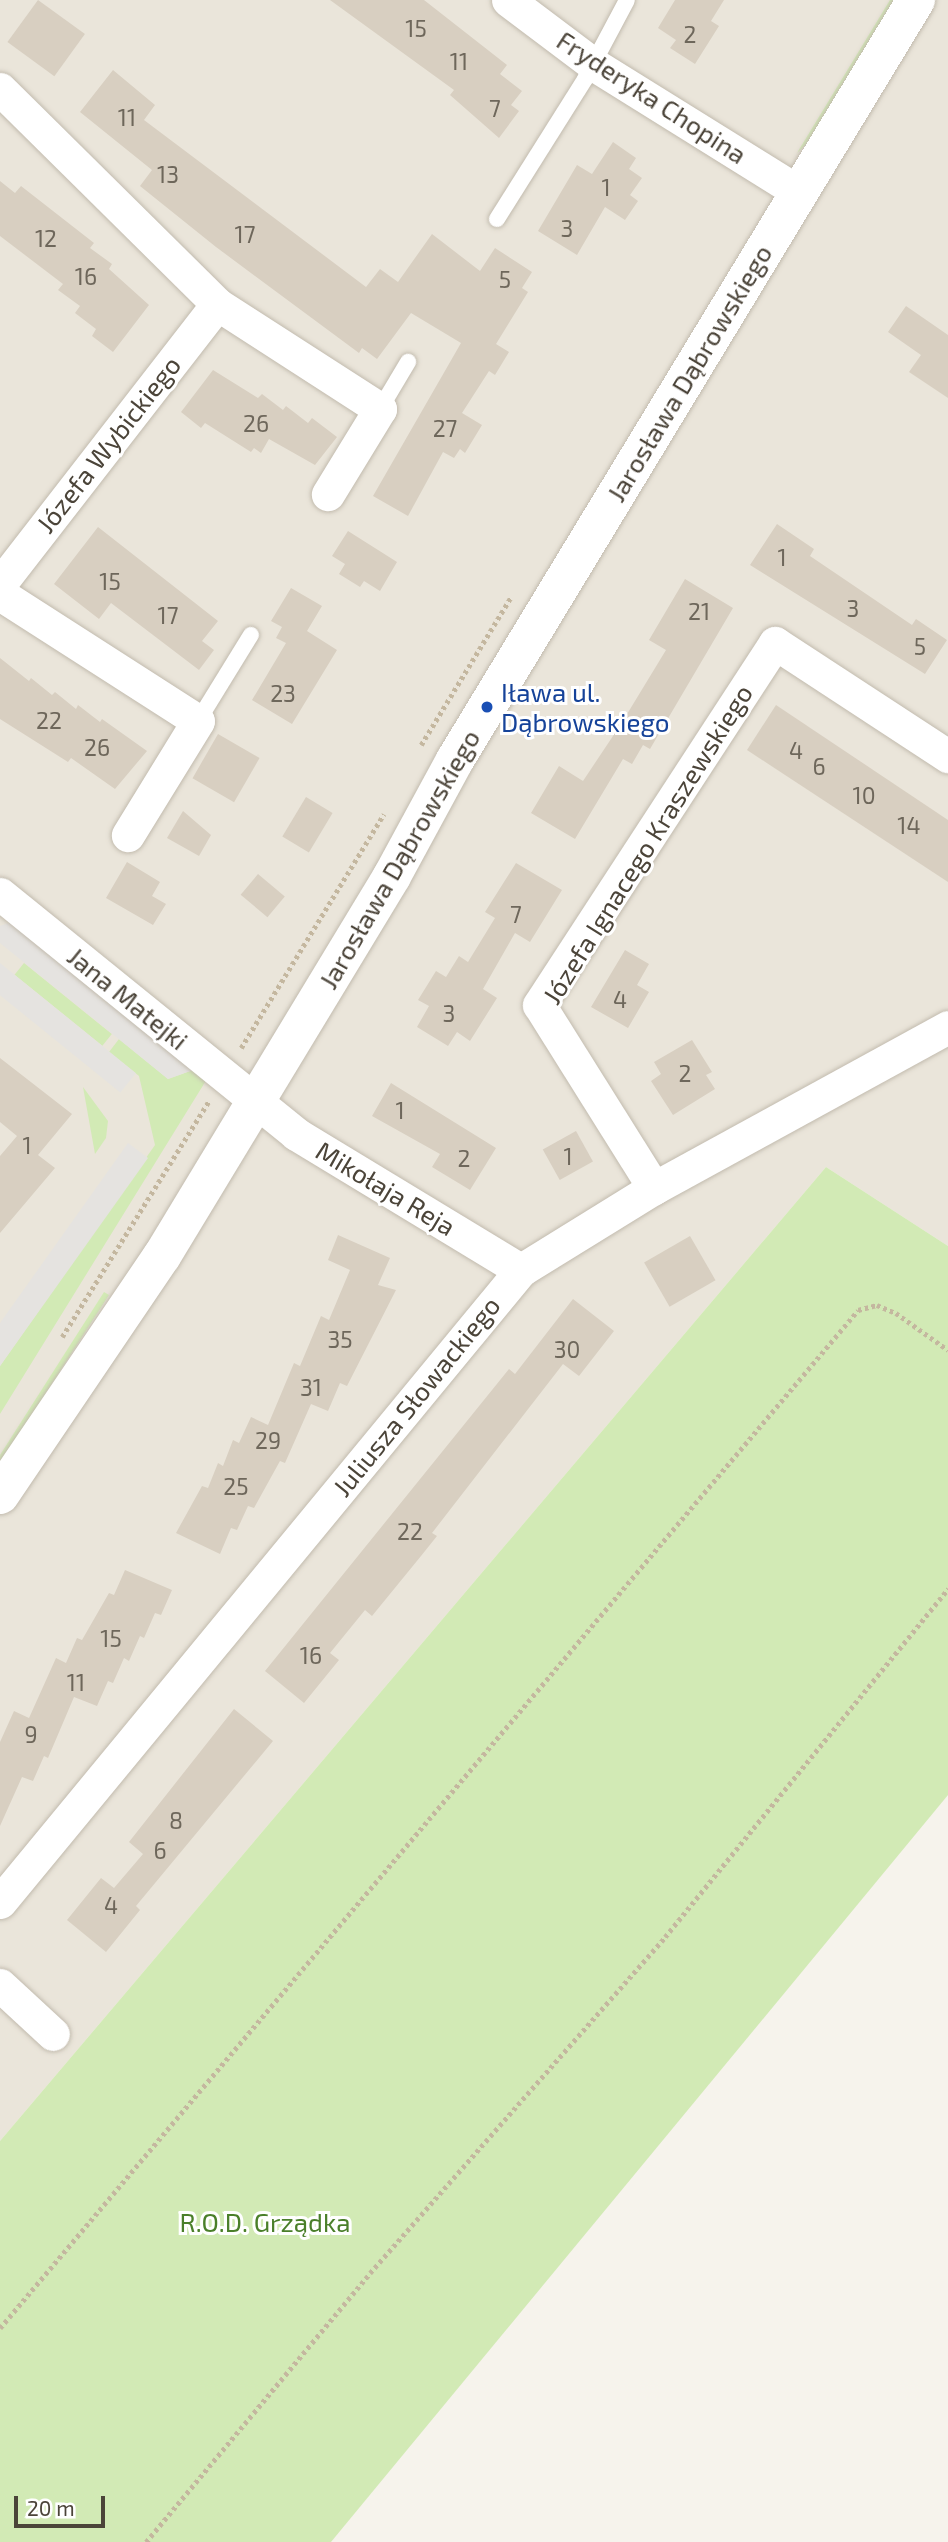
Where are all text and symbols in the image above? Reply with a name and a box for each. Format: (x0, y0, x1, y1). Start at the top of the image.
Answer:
house number: 15 (405, 14, 427, 42)
house number: 2 (684, 20, 696, 48)
street label: Fryderyka Chopina (551, 24, 753, 170)
house number: 11 (450, 47, 468, 75)
house number: 7 (489, 94, 501, 122)
house number: 11 (118, 103, 136, 131)
house number: 13 (157, 160, 179, 188)
house number: 1 (601, 173, 611, 201)
house number: 3 (561, 214, 573, 242)
house number: 17 (235, 220, 255, 248)
house number: 12 (35, 224, 57, 252)
street label: Jarosława Dąbrowskiego (600, 239, 778, 507)
house number: 16 (75, 262, 97, 290)
house number: 5 (499, 265, 511, 293)
street label: Józefa Wybickiego (29, 349, 187, 539)
house number: 26 (243, 409, 269, 437)
house number: 27 (433, 414, 457, 442)
house number: 1 (777, 543, 787, 571)
house number: 15 (99, 567, 121, 595)
house number: 3 (847, 594, 859, 622)
house number: 21 (688, 597, 710, 625)
house number: 17 (158, 601, 178, 629)
house number: 5 (914, 632, 926, 660)
place label: Iława ul. Dąbrowskiego (501, 676, 670, 738)
house number: 23 (270, 679, 296, 707)
street label: Józefa Ignacego Kraszewskiego (536, 679, 758, 1009)
marker: Iława ul. Dąbrowskiego (479, 699, 495, 715)
house number: 22 (36, 706, 62, 734)
street label: Jarosława Dąbrowskiego (312, 724, 486, 994)
house number: 26 (84, 733, 110, 761)
house number: 4 (789, 736, 803, 764)
house number: 6 (812, 752, 826, 780)
house number: 10 (852, 781, 876, 809)
house number: 14 (897, 811, 921, 839)
house number: 7 (510, 900, 522, 928)
street label: Jana Matejki (62, 940, 194, 1056)
house number: 4 (613, 985, 627, 1013)
house number: 3 (443, 999, 455, 1027)
house number: 2 (679, 1059, 691, 1087)
house number: 1 (395, 1096, 405, 1124)
house number: 1 (22, 1131, 32, 1159)
street label: Mikołaja Reja (311, 1134, 461, 1242)
house number: 1 (563, 1142, 573, 1170)
house number: 2 (458, 1144, 470, 1172)
street label: Juliusza Słowackiego (326, 1290, 506, 1502)
house number: 35 (327, 1325, 353, 1353)
house number: 30 (554, 1335, 580, 1363)
house number: 31 (300, 1373, 322, 1401)
house number: 29 (255, 1426, 281, 1454)
house number: 25 (223, 1472, 249, 1500)
house number: 22 (397, 1517, 423, 1545)
house number: 15 (100, 1624, 122, 1652)
house number: 16 (300, 1641, 322, 1669)
house number: 11 (67, 1668, 85, 1696)
house number: 9 (24, 1720, 38, 1748)
house number: 8 (169, 1806, 183, 1834)
house number: 6 (153, 1836, 167, 1864)
house number: 4 (104, 1891, 118, 1919)
park label: R.O.D. Grządka (180, 2206, 350, 2238)
scale bar (18, 2482, 108, 2526)
text: 20 m (27, 2495, 75, 2520)

